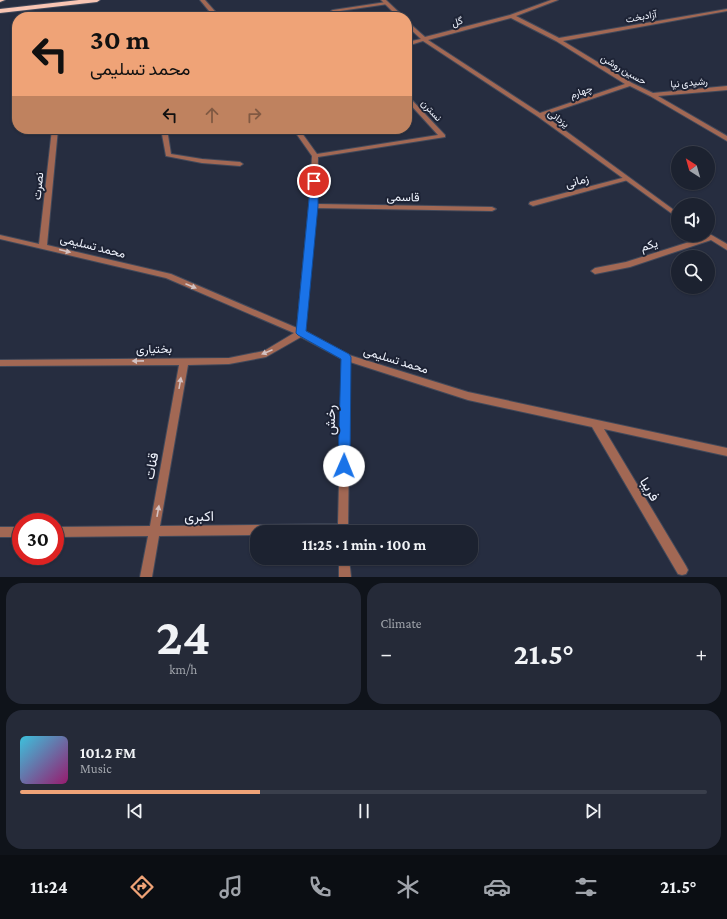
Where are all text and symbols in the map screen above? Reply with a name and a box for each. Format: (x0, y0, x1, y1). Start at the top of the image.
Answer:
street label: آزادبخت (625, 8, 658, 26)
street label: گل (450, 15, 465, 28)
text: 30 m (90, 24, 150, 55)
icon: left (24, 28, 76, 80)
street label: حسین روشن (598, 52, 649, 88)
text: محمد تسلیمی (90, 59, 190, 79)
street label: رشیدی نیا (670, 75, 708, 91)
street label: چهارم (569, 82, 595, 102)
street label: نسترن (418, 97, 444, 124)
icon: left (159, 104, 181, 126)
icon: ahead (201, 104, 223, 126)
icon: right (243, 104, 265, 126)
street label: یزدانی (546, 107, 571, 130)
north arrow (671, 146, 715, 190)
map controls (671, 146, 715, 294)
pin (297, 164, 331, 198)
icon: arrive (303, 170, 325, 192)
street label: نصرت (30, 171, 47, 201)
street label: زمانی (564, 171, 591, 192)
street label: قاسمی (386, 190, 420, 205)
button: sound (671, 198, 715, 242)
street label: محمد تسلیمی (59, 231, 127, 262)
street label: یکم (639, 236, 660, 255)
one-way arrow (59, 249, 72, 255)
button: search (671, 250, 715, 294)
one-way arrow (185, 283, 197, 289)
street label: بختیاری (136, 342, 172, 357)
street label: محمد تسلیمی (362, 344, 430, 377)
one-way arrow (262, 349, 273, 355)
one-way arrow (131, 358, 144, 364)
one-way arrow (178, 377, 184, 389)
street label: رخش (322, 404, 339, 435)
position arrow (323, 445, 365, 487)
street label: قنات (141, 451, 161, 481)
street label: فریبا (636, 474, 663, 504)
one-way arrow (155, 505, 161, 517)
street label: اکبری (184, 508, 214, 525)
speed limit sign: 30 (12, 513, 64, 565)
text: 11:25 · 1 min · 100 m (302, 537, 426, 553)
text: 24 (156, 607, 211, 665)
text: Climate (381, 616, 421, 631)
text: 21.5° (513, 637, 574, 670)
text: − (381, 641, 392, 666)
text: + (695, 641, 707, 666)
text: km/h (169, 662, 197, 677)
text: 101.2 FM (80, 745, 136, 761)
text: Music (80, 761, 112, 776)
icon: previous (124, 800, 146, 822)
icon: pause (353, 800, 375, 822)
icon: next (582, 800, 604, 822)
icon: directions (128, 873, 156, 901)
icon: music (217, 873, 245, 901)
icon: phone (306, 873, 334, 901)
icon: climate (394, 873, 422, 901)
icon: car (483, 873, 511, 901)
icon: filters (572, 873, 600, 901)
text: 11:24 (30, 877, 68, 897)
text: 21.5° (660, 877, 697, 897)

